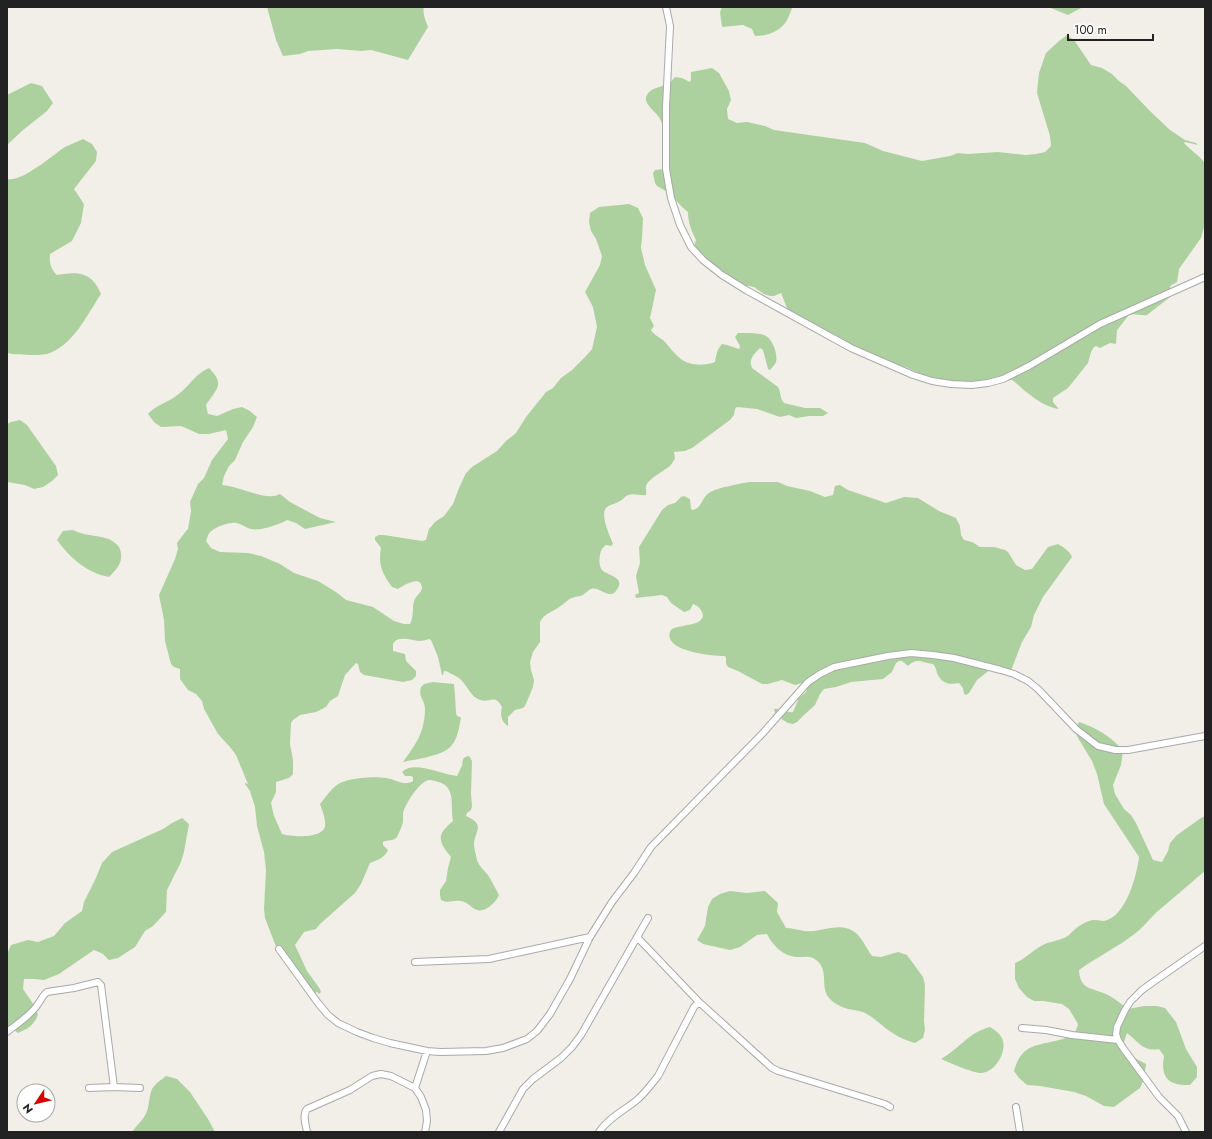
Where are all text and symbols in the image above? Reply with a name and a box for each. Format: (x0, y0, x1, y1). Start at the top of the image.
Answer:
scale bar (1068, 16, 1153, 42)
text: 100 m (1074, 21, 1107, 39)
north arrow (16, 1083, 56, 1123)
text: N (19, 1101, 37, 1117)

